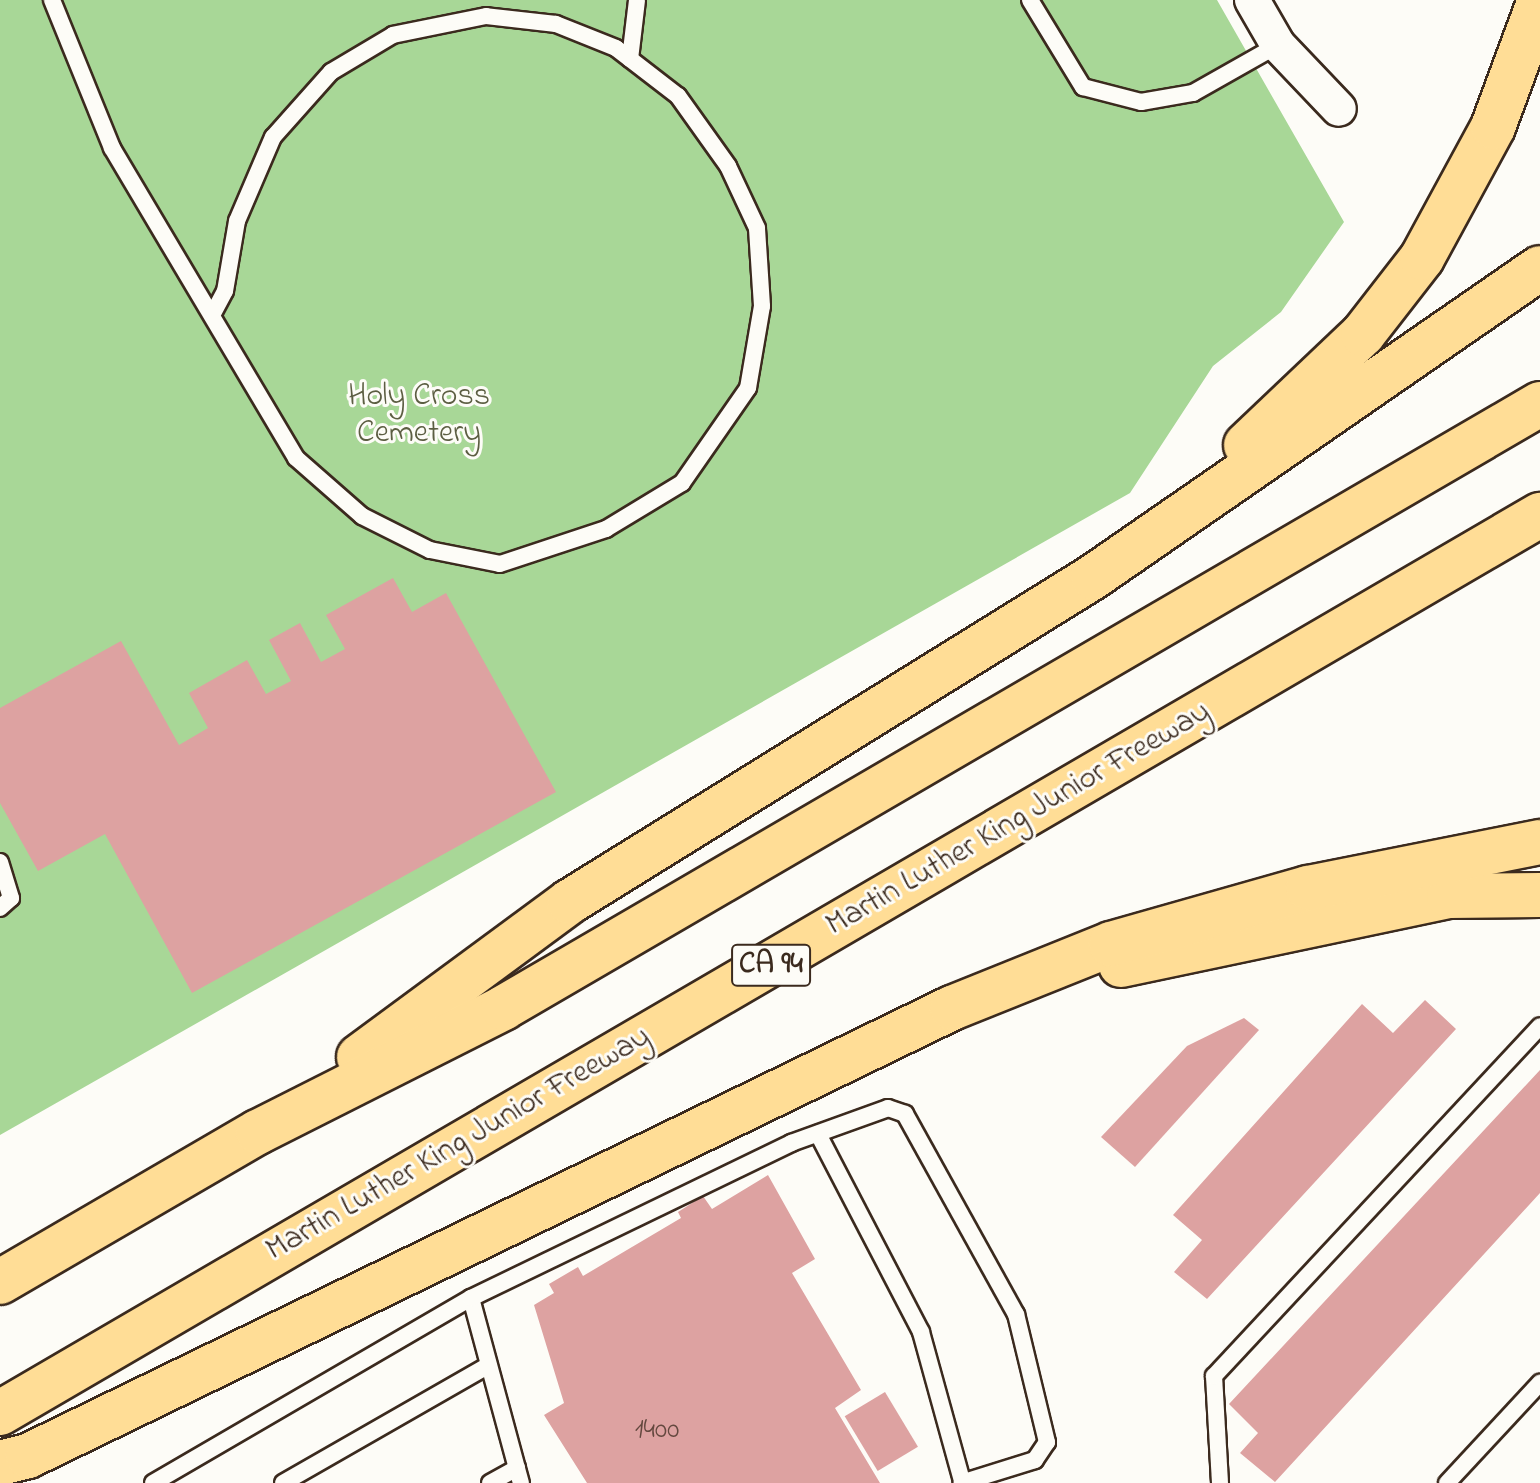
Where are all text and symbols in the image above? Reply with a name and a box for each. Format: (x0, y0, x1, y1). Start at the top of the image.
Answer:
park label: Holy Cross Cemetery (348, 379, 490, 454)
street label: Martin Luther King Junior Freeway (820, 694, 1218, 946)
road number: CA 94 (731, 939, 811, 991)
street label: Martin Luther King Junior Freeway (260, 1019, 658, 1271)
house number: 1400 (635, 1414, 679, 1448)

